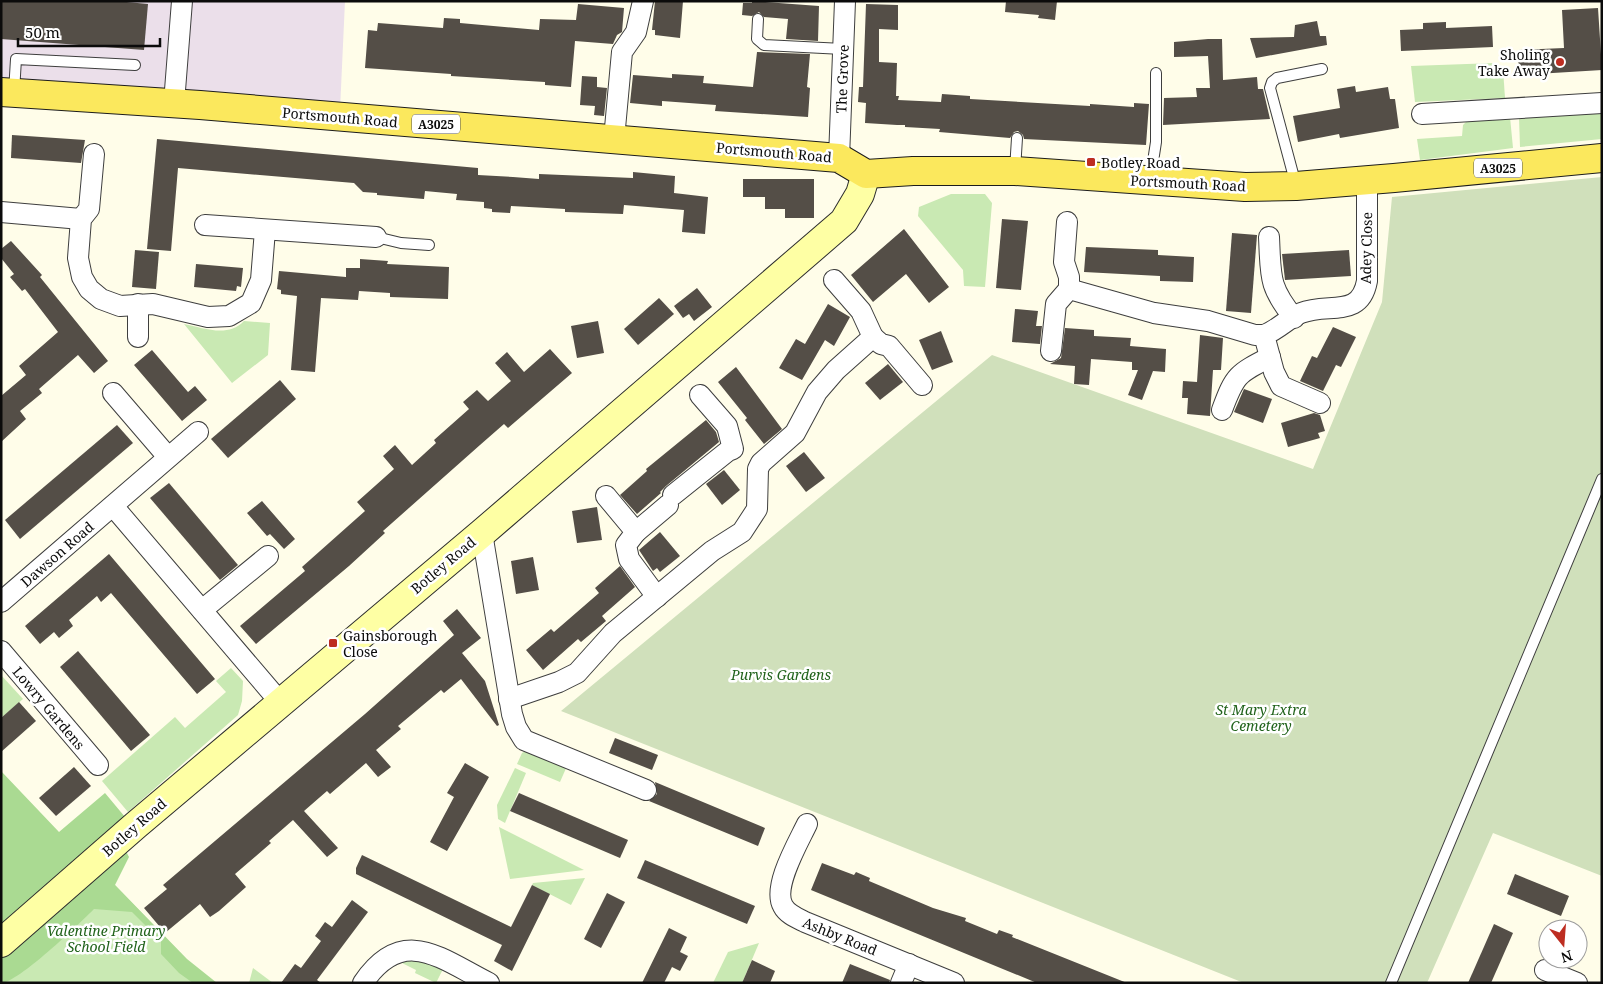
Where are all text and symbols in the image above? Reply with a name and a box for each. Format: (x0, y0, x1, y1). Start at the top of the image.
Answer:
scale bar (18, 15, 160, 47)
text: 50 m (25, 22, 60, 42)
street label: The Grove (831, 44, 853, 114)
place label: Sholing Take Away (1478, 45, 1550, 80)
marker: Sholing Take Away (1554, 56, 1566, 68)
street label: Portsmouth Road (282, 102, 399, 132)
road number: A3025 (412, 115, 460, 134)
street label: Portsmouth Road (716, 137, 833, 167)
place label: Botley Road (1101, 153, 1181, 172)
marker: Botley Road (1085, 156, 1097, 168)
road number: A3025 (1474, 158, 1522, 178)
street label: Portsmouth Road (1130, 170, 1247, 196)
street label: Adey Close (1356, 212, 1376, 284)
street label: Dawson Road (16, 517, 98, 591)
street label: Botley Road (407, 532, 480, 598)
place label: Gainsborough Close (343, 626, 437, 661)
marker: Gainsborough Close (327, 637, 339, 649)
street label: Lowry Gardens (9, 662, 89, 754)
park label: Purvis Gardens (730, 665, 831, 684)
park label: St Mary Extra Cemetery (1215, 700, 1307, 735)
street label: Botley Road (98, 794, 170, 860)
street label: Ashby Road (800, 912, 880, 960)
north arrow (1538, 919, 1588, 969)
park label: Valentine Primary School Field (47, 921, 165, 956)
text: N (1559, 946, 1575, 968)

